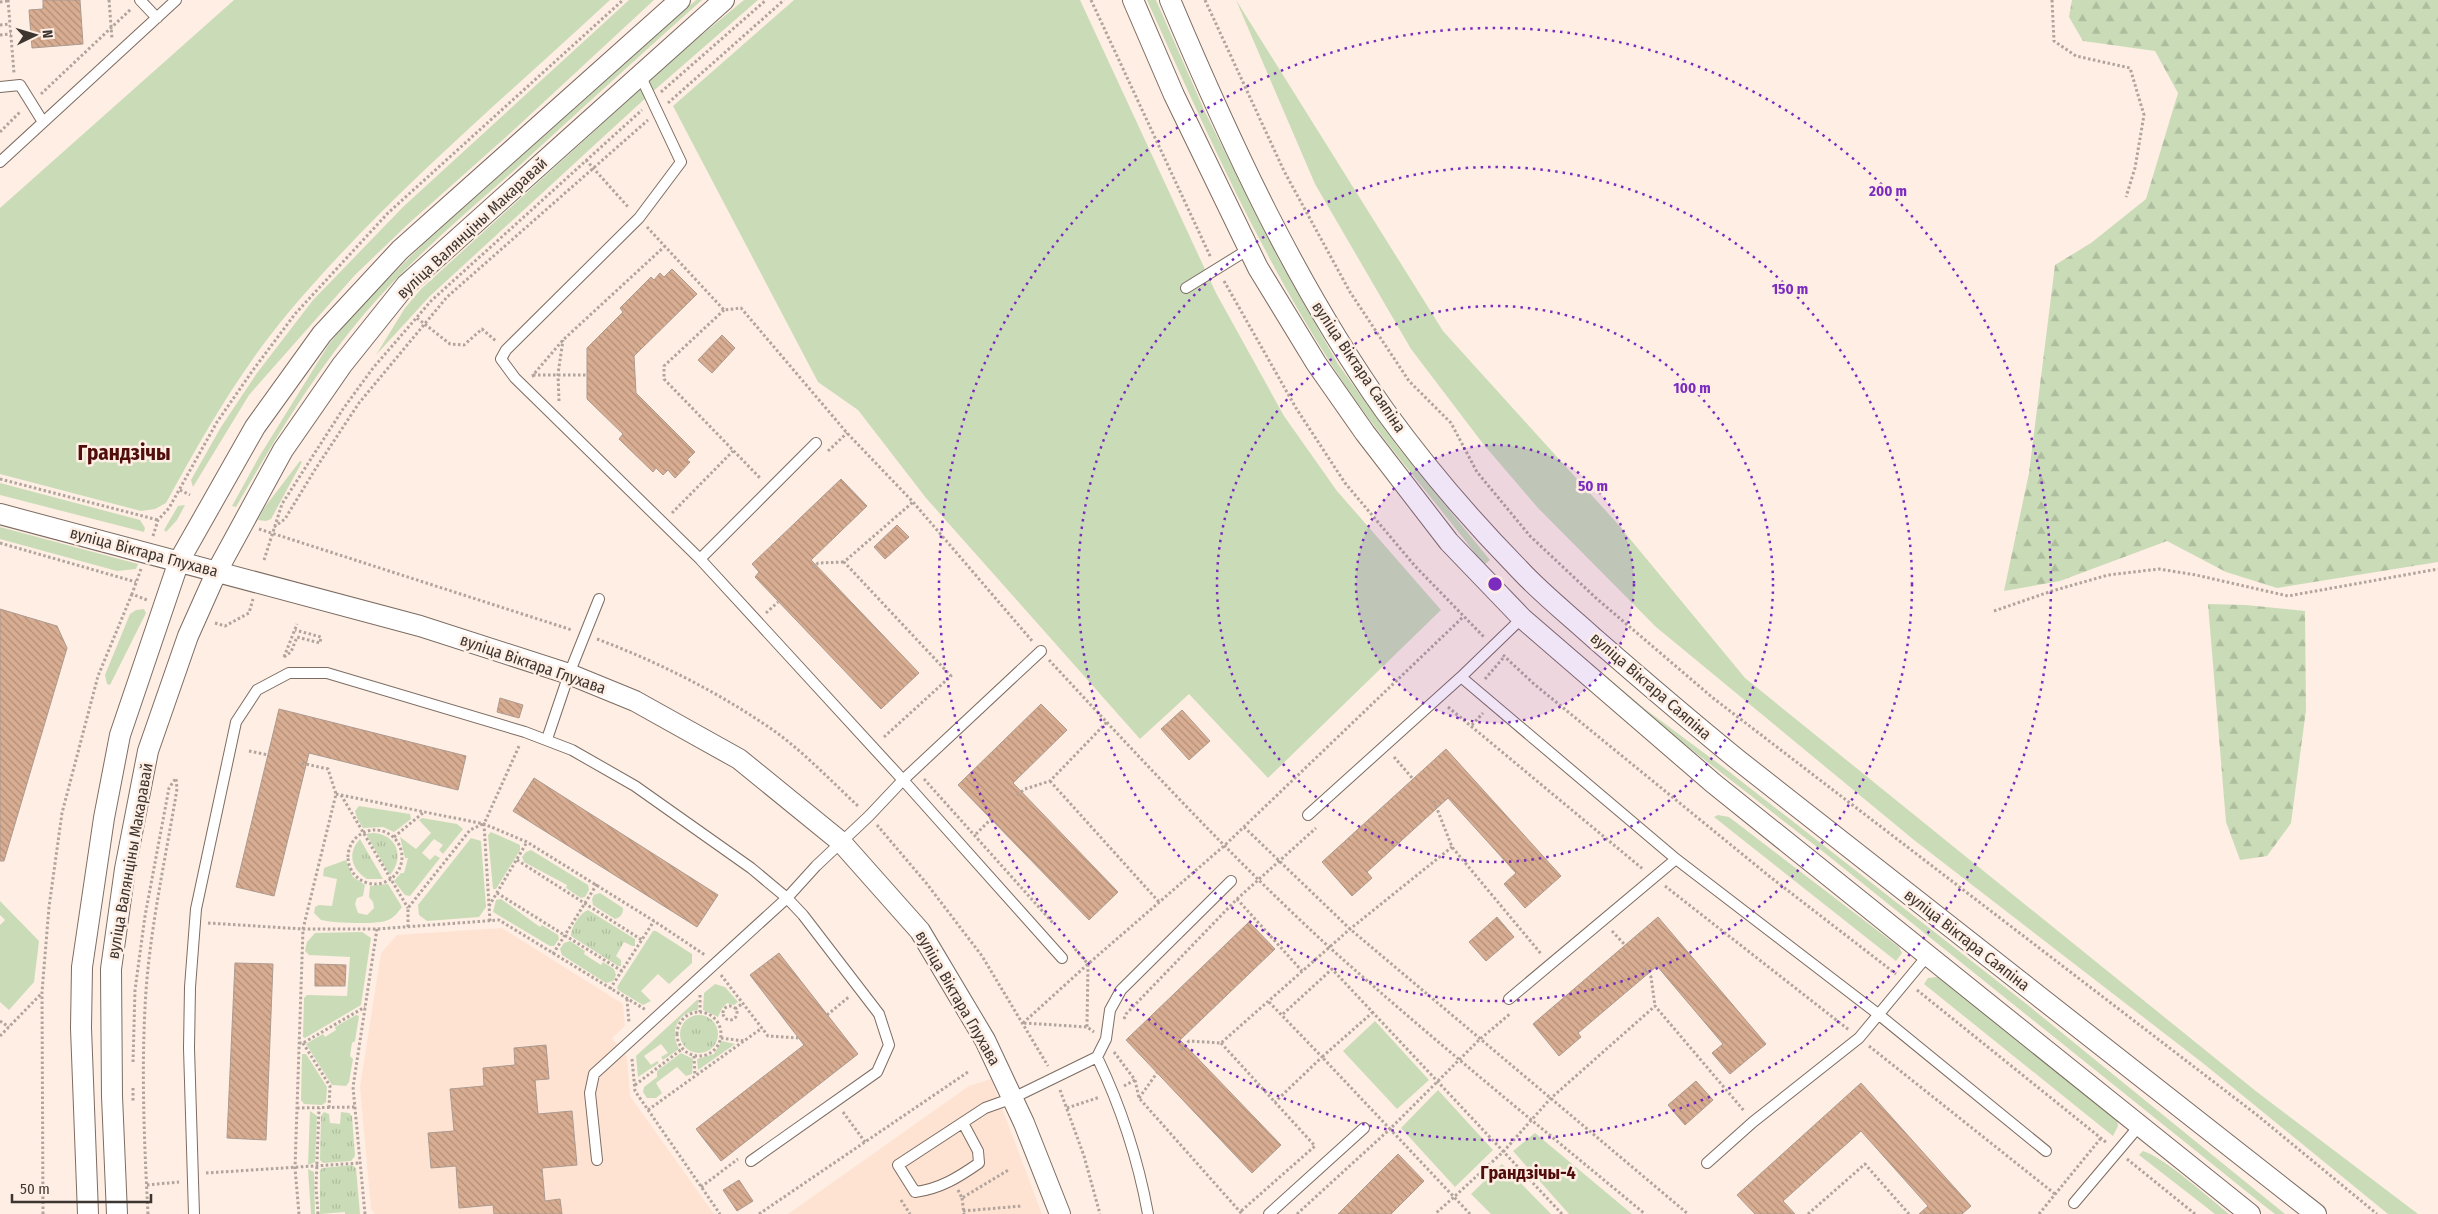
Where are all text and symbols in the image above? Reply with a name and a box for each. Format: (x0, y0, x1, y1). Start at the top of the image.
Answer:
north arrow (10, 10, 60, 60)
text: N (39, 29, 56, 39)
street label: вуліца Валянціны Макаравай (393, 153, 551, 303)
text: 200 m (1868, 182, 1907, 200)
text: 150 m (1772, 280, 1808, 298)
street label: вуліца Віктара Саяпіна (1308, 298, 1410, 436)
text: 100 m (1673, 379, 1711, 397)
district label: Грандзічы (77, 440, 171, 466)
text: 50 m (1578, 477, 1608, 495)
street label: вуліца Віктара Глухава (68, 523, 220, 581)
centre of rings (1486, 575, 1504, 593)
street label: вуліца Віктара Саяпіна (1587, 628, 1715, 744)
street label: вуліца Віктара Глухава (458, 630, 608, 698)
street label: вуліца Валянціны Макаравай (103, 762, 157, 960)
street label: вуліца Віктара Саяпіна (1901, 885, 2034, 995)
street label: вуліца Віктара Глухава (912, 927, 1004, 1069)
district label: Грандзічы-4 (1480, 1162, 1576, 1184)
scale bar (12, 1172, 151, 1204)
text: 50 m (20, 1180, 50, 1198)

